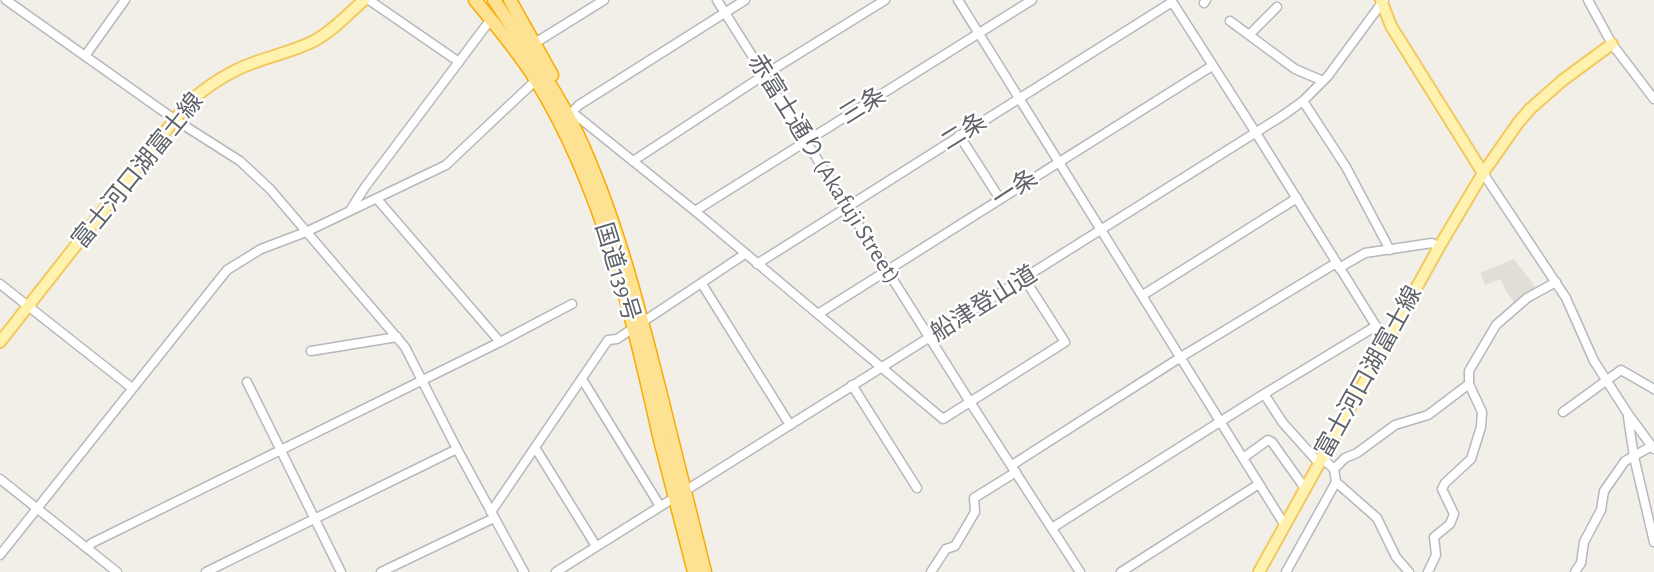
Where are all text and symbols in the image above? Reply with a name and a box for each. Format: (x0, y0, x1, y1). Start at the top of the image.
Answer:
street label: 赤富士通り (Akafuji Street) (743, 49, 906, 288)
street label: 三条 (835, 81, 890, 129)
street label: 富士河口湖富士線 (67, 88, 208, 253)
street label: 二条 (936, 107, 991, 155)
street label: 一条 (987, 164, 1042, 212)
street label: 国道139号 (591, 219, 645, 324)
street label: 船津登山道 (926, 260, 1041, 346)
street label: 富士河口湖富士線 (1310, 281, 1426, 462)

